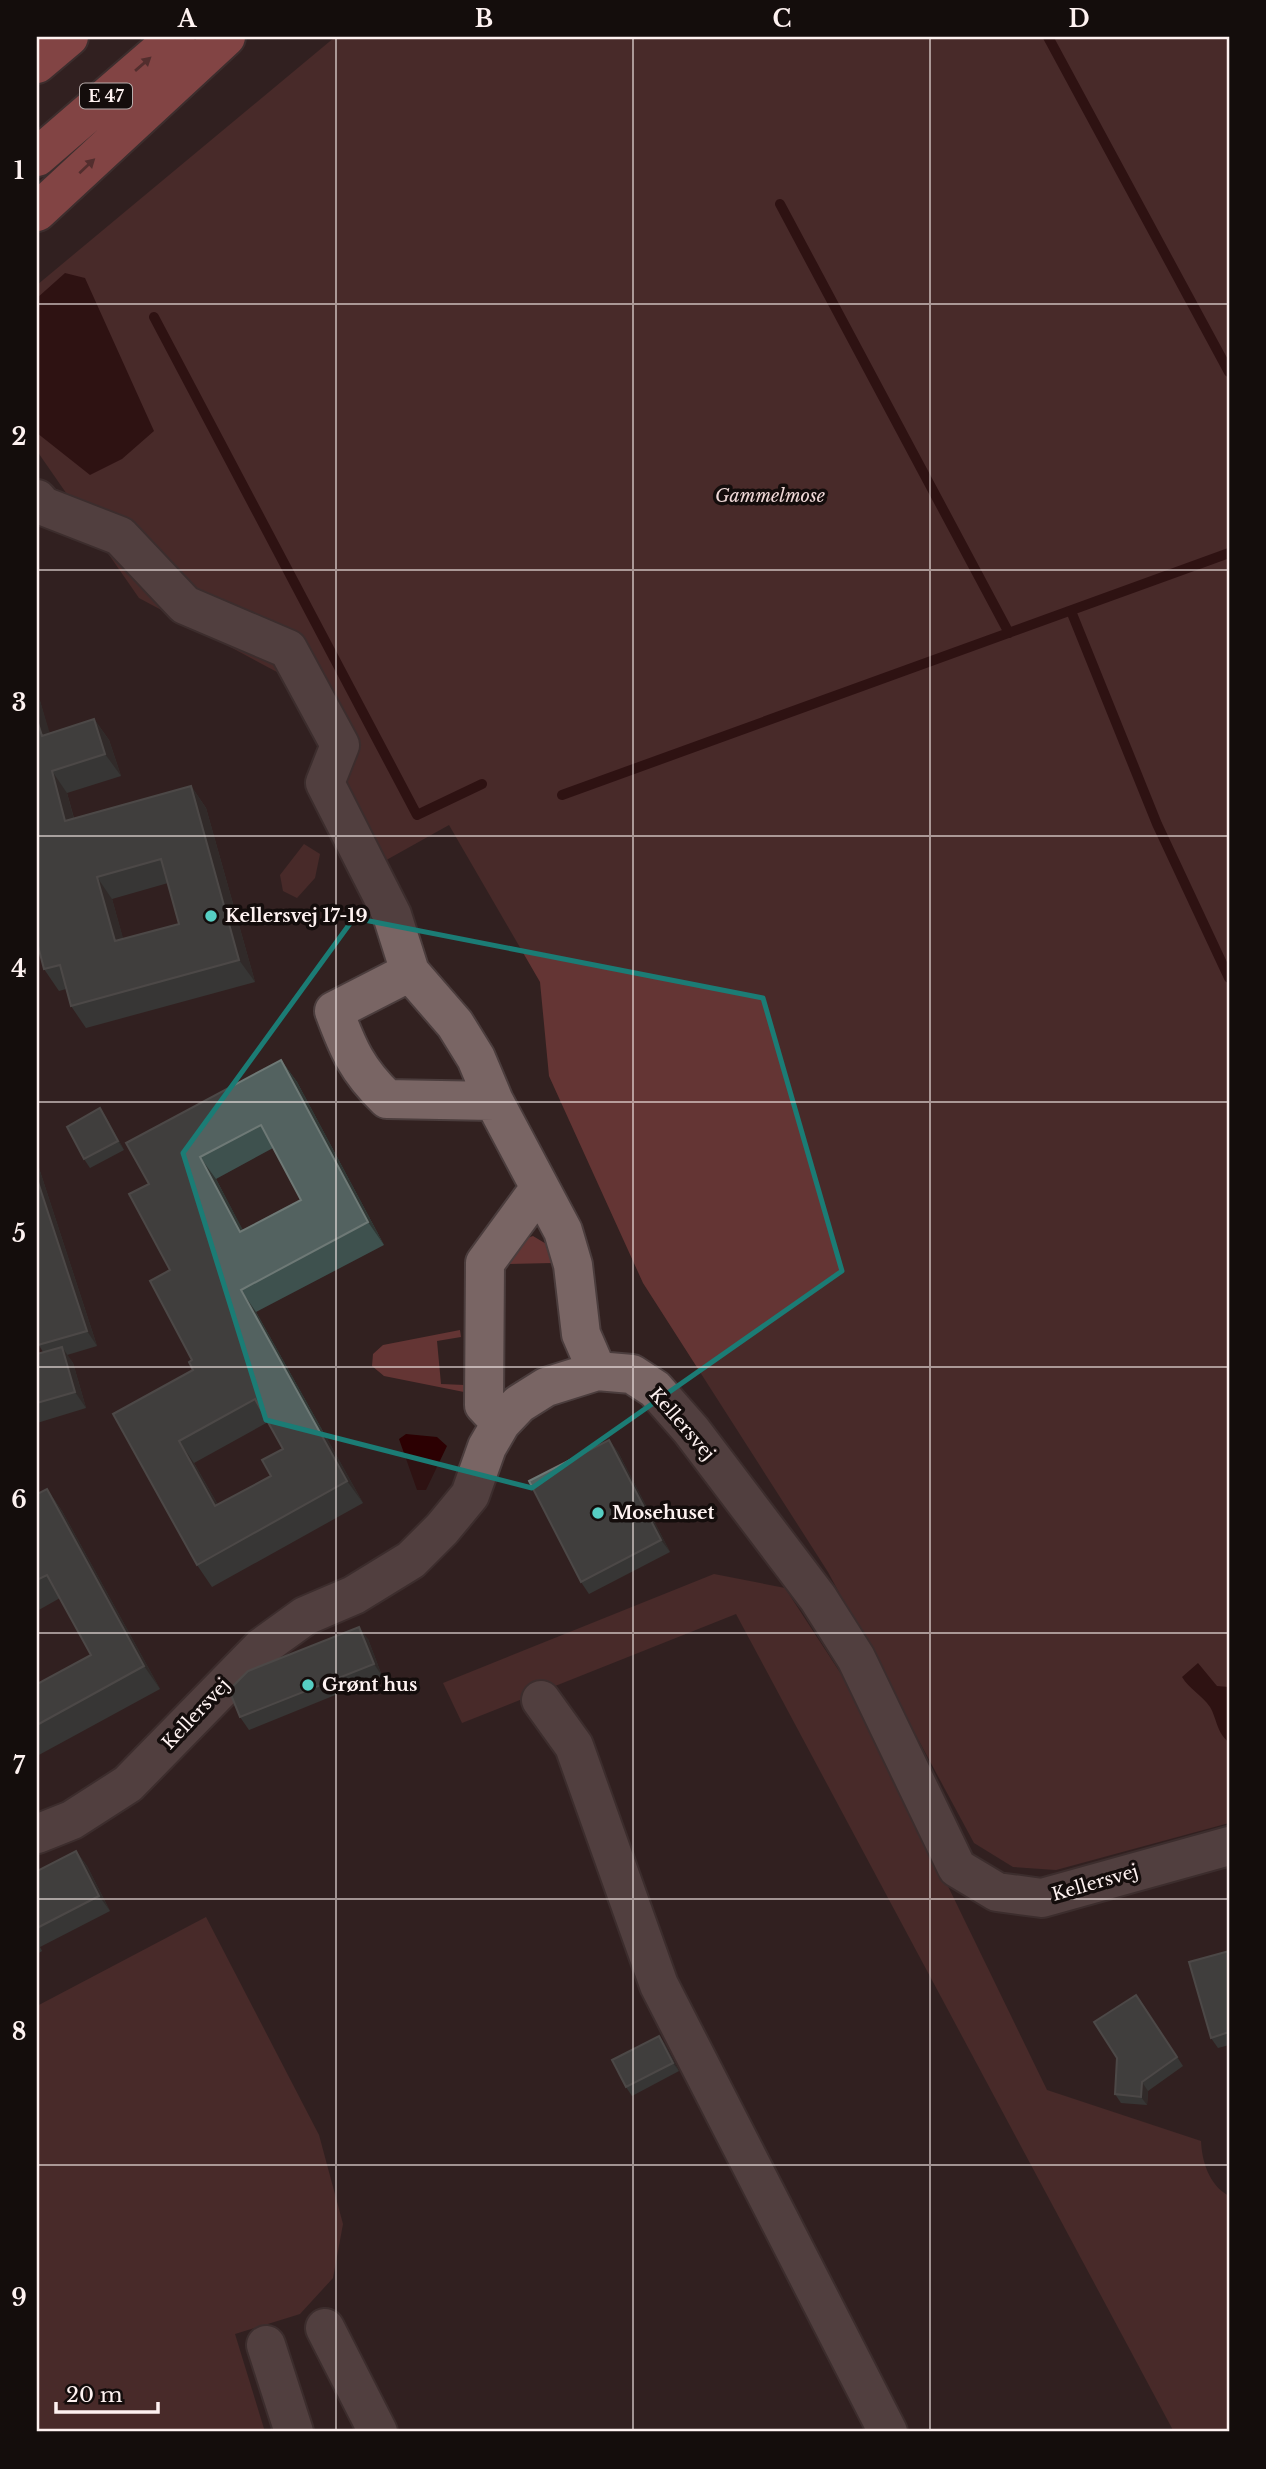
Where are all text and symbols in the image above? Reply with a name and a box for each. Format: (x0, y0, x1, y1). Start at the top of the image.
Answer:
text: A (177, 5, 198, 33)
text: B (475, 5, 493, 33)
text: C (773, 5, 791, 33)
text: D (1068, 5, 1090, 33)
one-way arrow (135, 57, 152, 72)
road number: E 47 (80, 83, 132, 108)
text: 1 (14, 157, 24, 185)
one-way arrow (78, 158, 96, 174)
text: 2 (12, 423, 26, 451)
park label: Gammelmose (715, 485, 825, 507)
text: 3 (12, 689, 26, 717)
place label: Kellersvej 17-19 (225, 905, 368, 927)
marker: Kellersvej 17-19 (203, 908, 219, 924)
text: 4 (11, 955, 27, 983)
text: 5 (12, 1220, 26, 1248)
street label: Kellersvej (645, 1383, 719, 1465)
text: 6 (11, 1486, 27, 1514)
place label: Mosehuset (612, 1502, 715, 1524)
marker: Mosehuset (590, 1505, 606, 1521)
street label: Kellersvej (158, 1674, 234, 1754)
place label: Grønt hus (322, 1674, 417, 1696)
marker: Grønt hus (300, 1677, 316, 1693)
text: 7 (13, 1752, 26, 1780)
street label: Kellersvej (1049, 1860, 1141, 1906)
text: 8 (12, 2018, 26, 2046)
text: 9 (11, 2284, 27, 2312)
scale bar (56, 2371, 158, 2415)
text: 20 m (66, 2382, 123, 2408)

